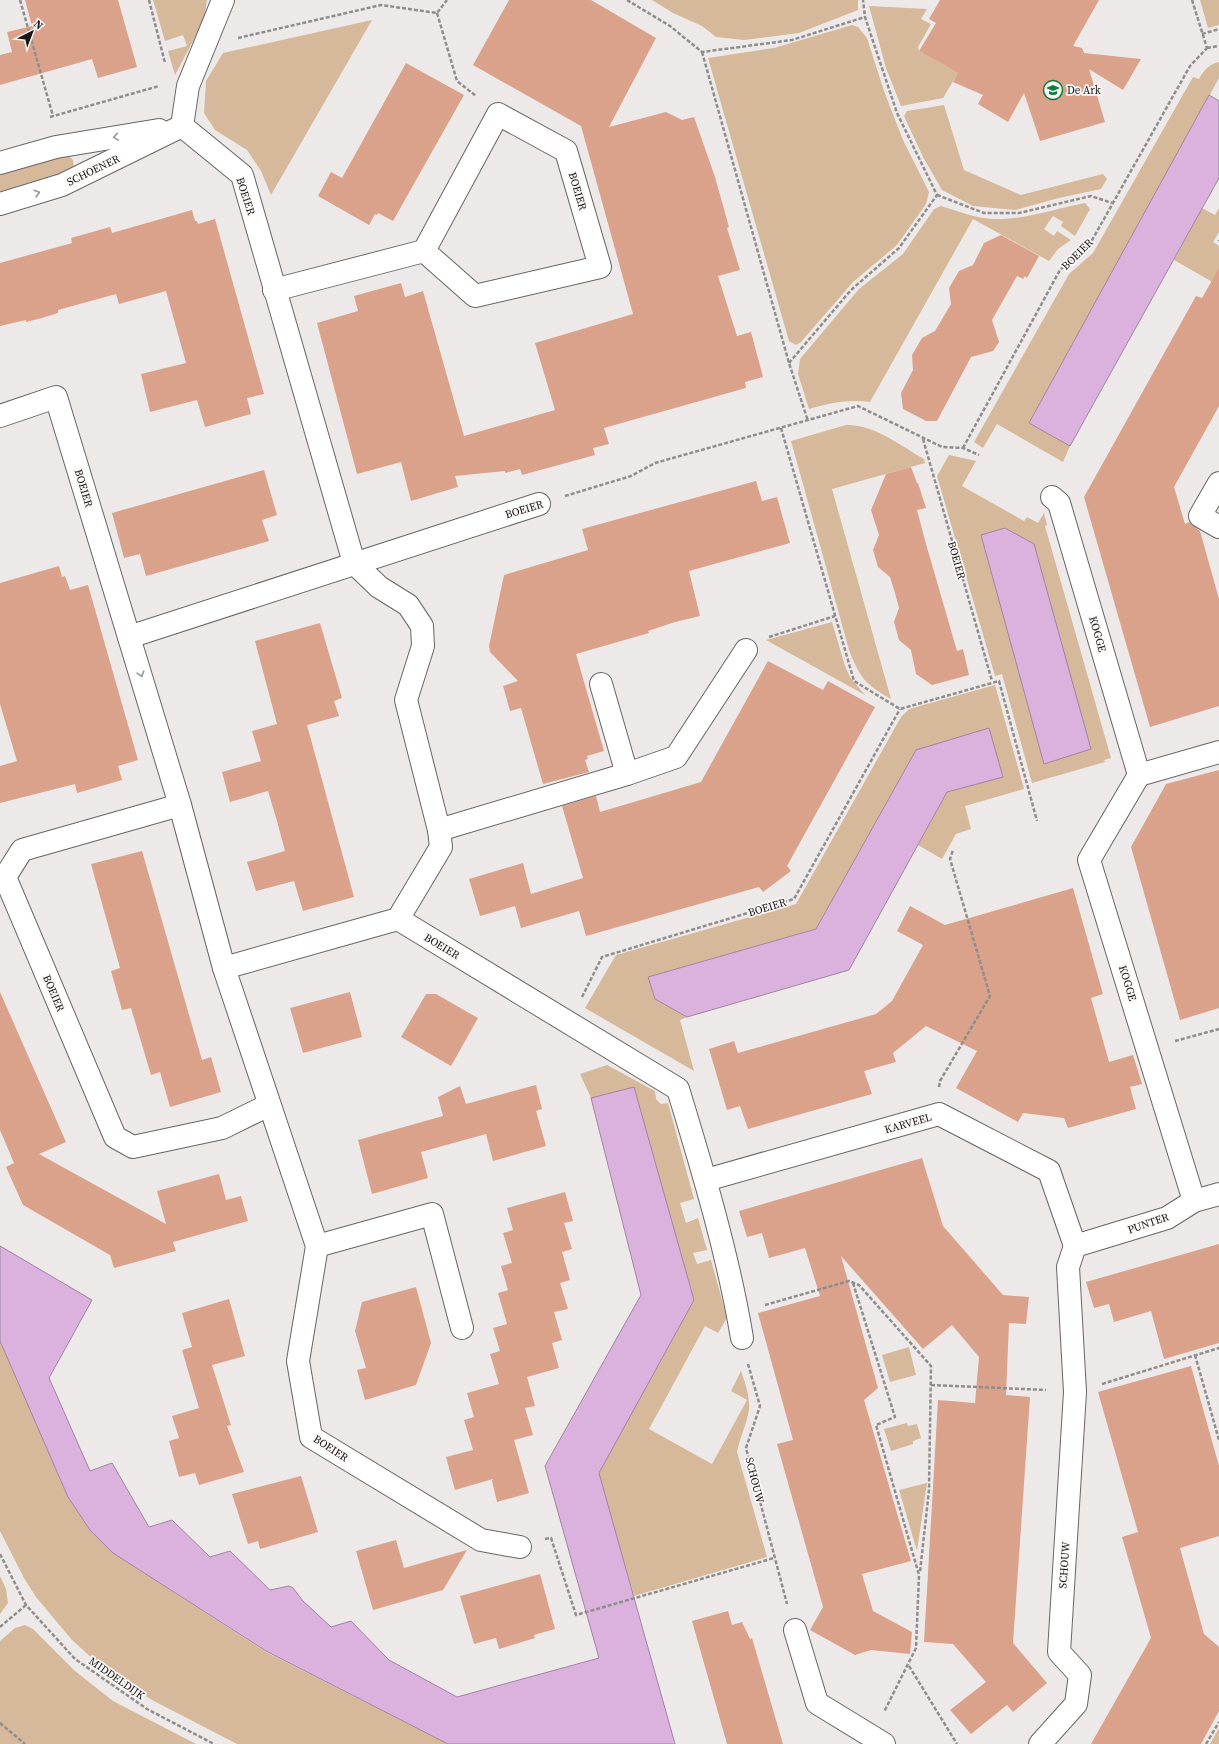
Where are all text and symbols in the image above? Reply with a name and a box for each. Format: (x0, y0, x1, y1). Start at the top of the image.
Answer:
north arrow (12, 12, 52, 52)
text: N (30, 17, 46, 33)
school or university icon: De Ark (1042, 79, 1064, 101)
place label: De Ark (1067, 83, 1102, 98)
one-way arrow (113, 132, 119, 141)
street label: SCHOENER (64, 151, 122, 190)
street label: BOEIER (565, 170, 590, 212)
street label: BOEIER (232, 175, 259, 217)
one-way arrow (34, 189, 41, 198)
street label: BOEIER (1058, 235, 1096, 273)
street label: BOEIER (71, 467, 96, 509)
street label: BOEIER (503, 497, 545, 522)
street label: BOEIER (944, 539, 969, 581)
street label: KOGGE (1085, 615, 1110, 654)
one-way arrow (136, 670, 145, 677)
street label: BOEIER (746, 895, 788, 920)
street label: BOEIER (421, 930, 462, 963)
street label: KOGGE (1115, 963, 1140, 1003)
street label: BOEIER (39, 972, 68, 1014)
street label: KARVEEL (883, 1109, 934, 1137)
street label: PUNTER (1126, 1209, 1171, 1238)
street label: BOEIER (310, 1432, 351, 1465)
street label: SCHOUW (742, 1455, 768, 1505)
street label: SCHOUW (1055, 1541, 1074, 1589)
street label: MIDDELDIJK (86, 1654, 148, 1704)

